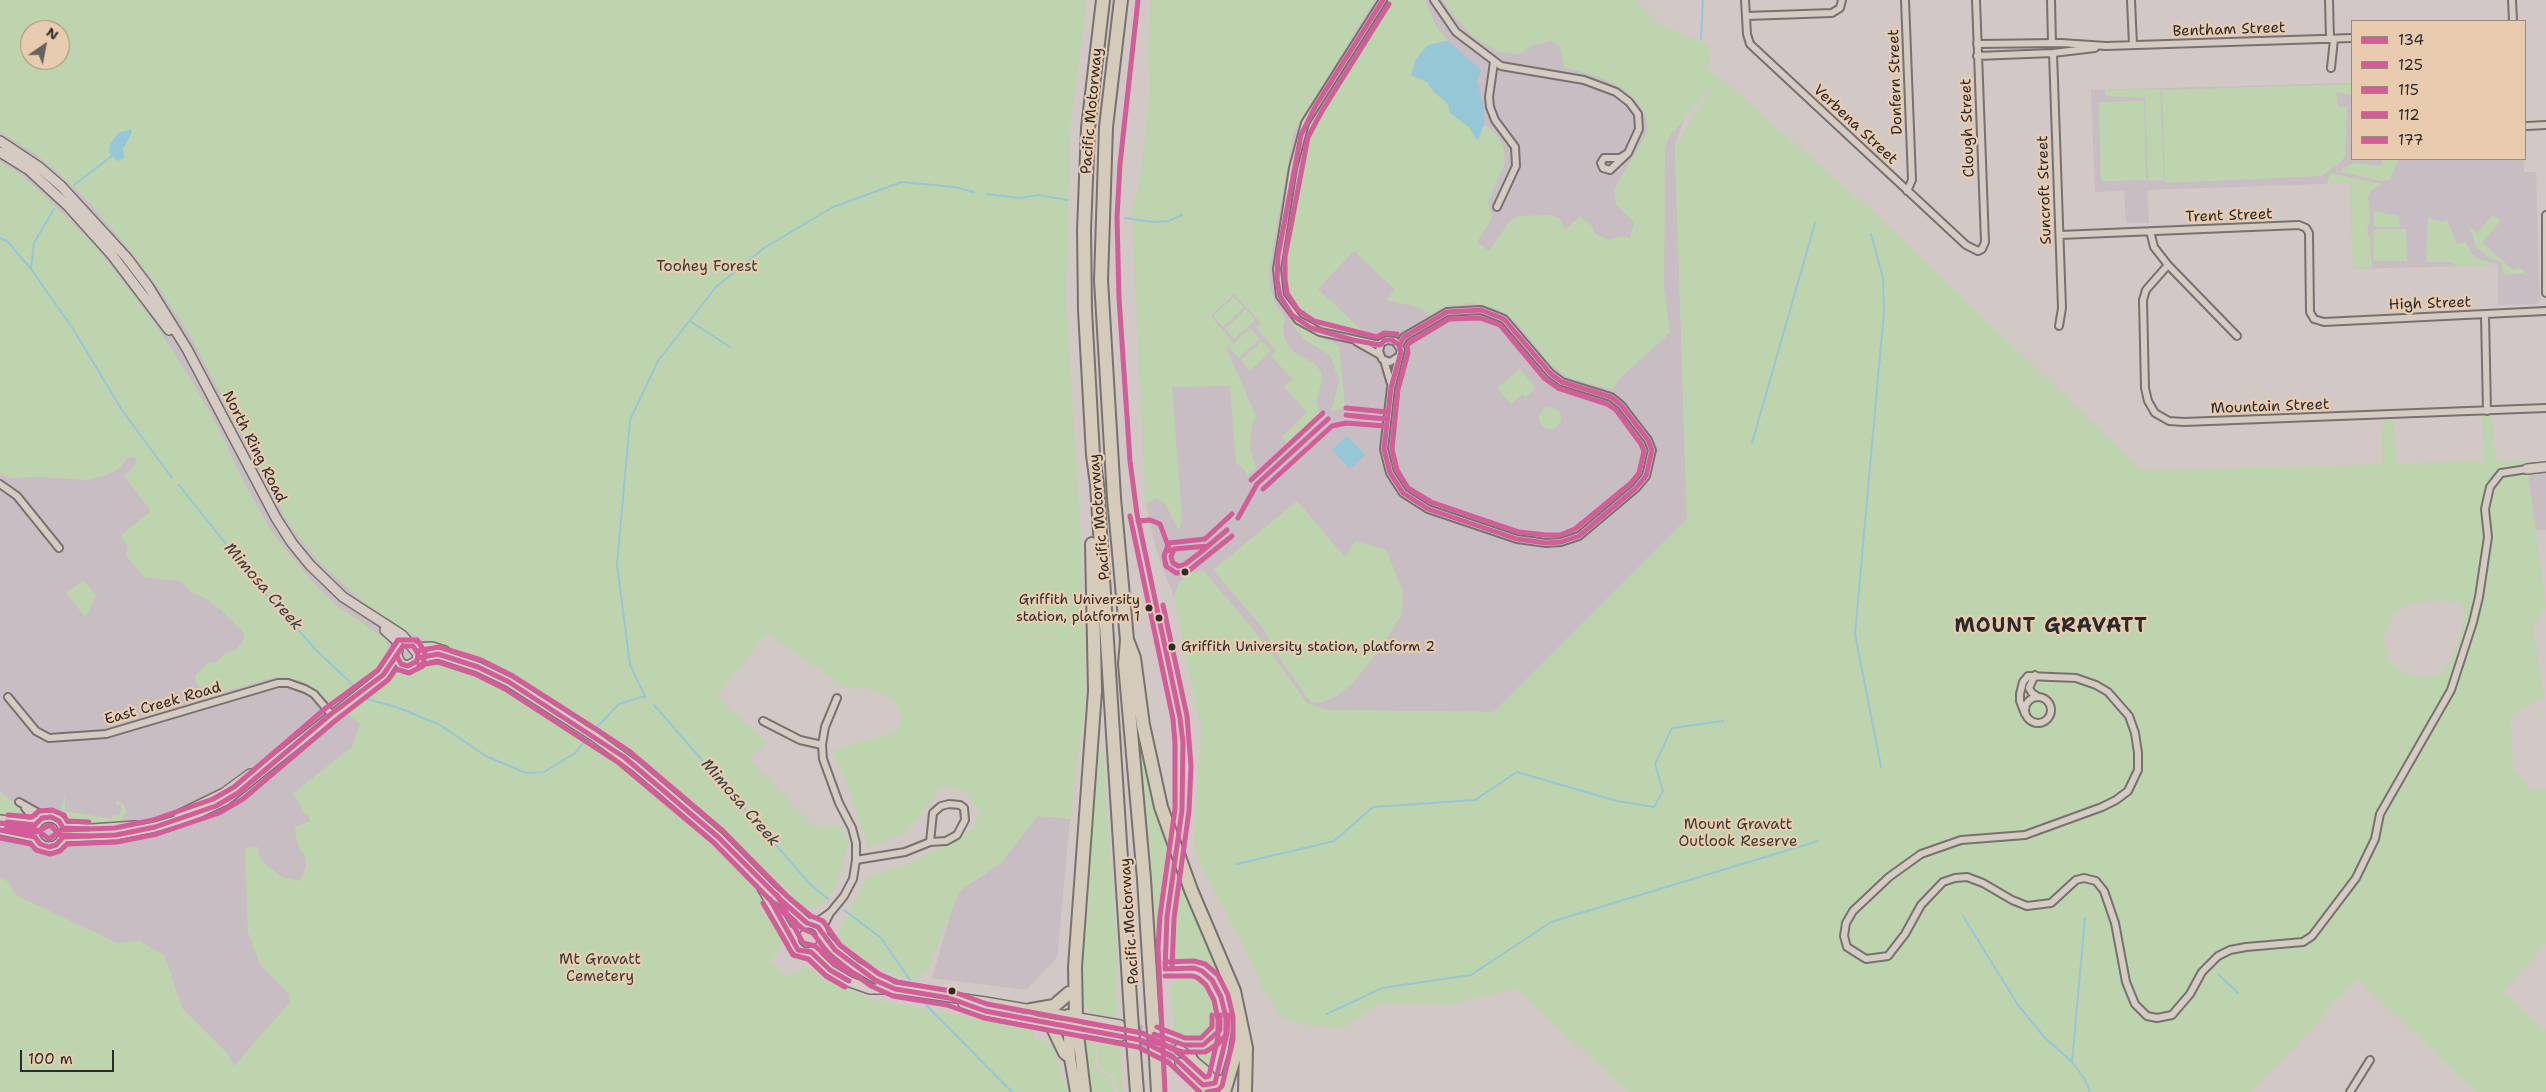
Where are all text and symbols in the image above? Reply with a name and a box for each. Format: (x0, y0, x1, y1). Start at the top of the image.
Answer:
street label: Bentham Street (2172, 19, 2286, 41)
north arrow (20, 20, 70, 70)
legend (2351, 20, 2526, 160)
text: N (43, 23, 62, 44)
street label: Donfern Street (1885, 29, 1907, 135)
text: 134 (2398, 30, 2424, 50)
street label: Pacific Motorway (1078, 47, 1106, 175)
text: 125 (2398, 55, 2423, 75)
street label: Clough Street (1957, 78, 1979, 178)
text: 115 (2398, 80, 2419, 100)
street label: Verbena Street (1809, 81, 1901, 169)
text: 112 (2398, 105, 2420, 125)
text: 177 (2398, 130, 2424, 150)
street label: Suncroft Street (2034, 135, 2056, 245)
street label: Trent Street (2185, 205, 2273, 227)
park label: Toohey Forest (656, 258, 758, 276)
street label: High Street (2388, 294, 2472, 314)
street label: North Ring Road (218, 388, 290, 506)
street label: Mountain Street (2210, 396, 2330, 418)
street label: Pacific Motorway (1086, 453, 1114, 581)
water label: Mimosa Creek (220, 539, 306, 635)
unlabelled marker (1180, 567, 1190, 577)
place label: Griffith University station, platform 1 (1016, 592, 1140, 624)
marker: Griffith University station, platform 1 (1144, 603, 1154, 613)
unlabelled marker (1154, 613, 1164, 623)
district label: MOUNT GRAVATT (1953, 615, 2149, 639)
place label: Griffith University station, platform 2 (1181, 639, 1435, 655)
marker: Griffith University station, platform 2 (1167, 642, 1177, 652)
street label: East Creek Road (103, 679, 223, 729)
water label: Mimosa Creek (697, 755, 783, 851)
park label: Mount Gravatt Outlook Reserve (1679, 816, 1797, 851)
street label: Pacific Motorway (1117, 857, 1143, 985)
park label: Mt Gravatt Cemetery (559, 951, 641, 986)
unlabelled marker (947, 986, 957, 996)
scale bar (22, 1040, 116, 1072)
text: 100 m (28, 1049, 73, 1069)

